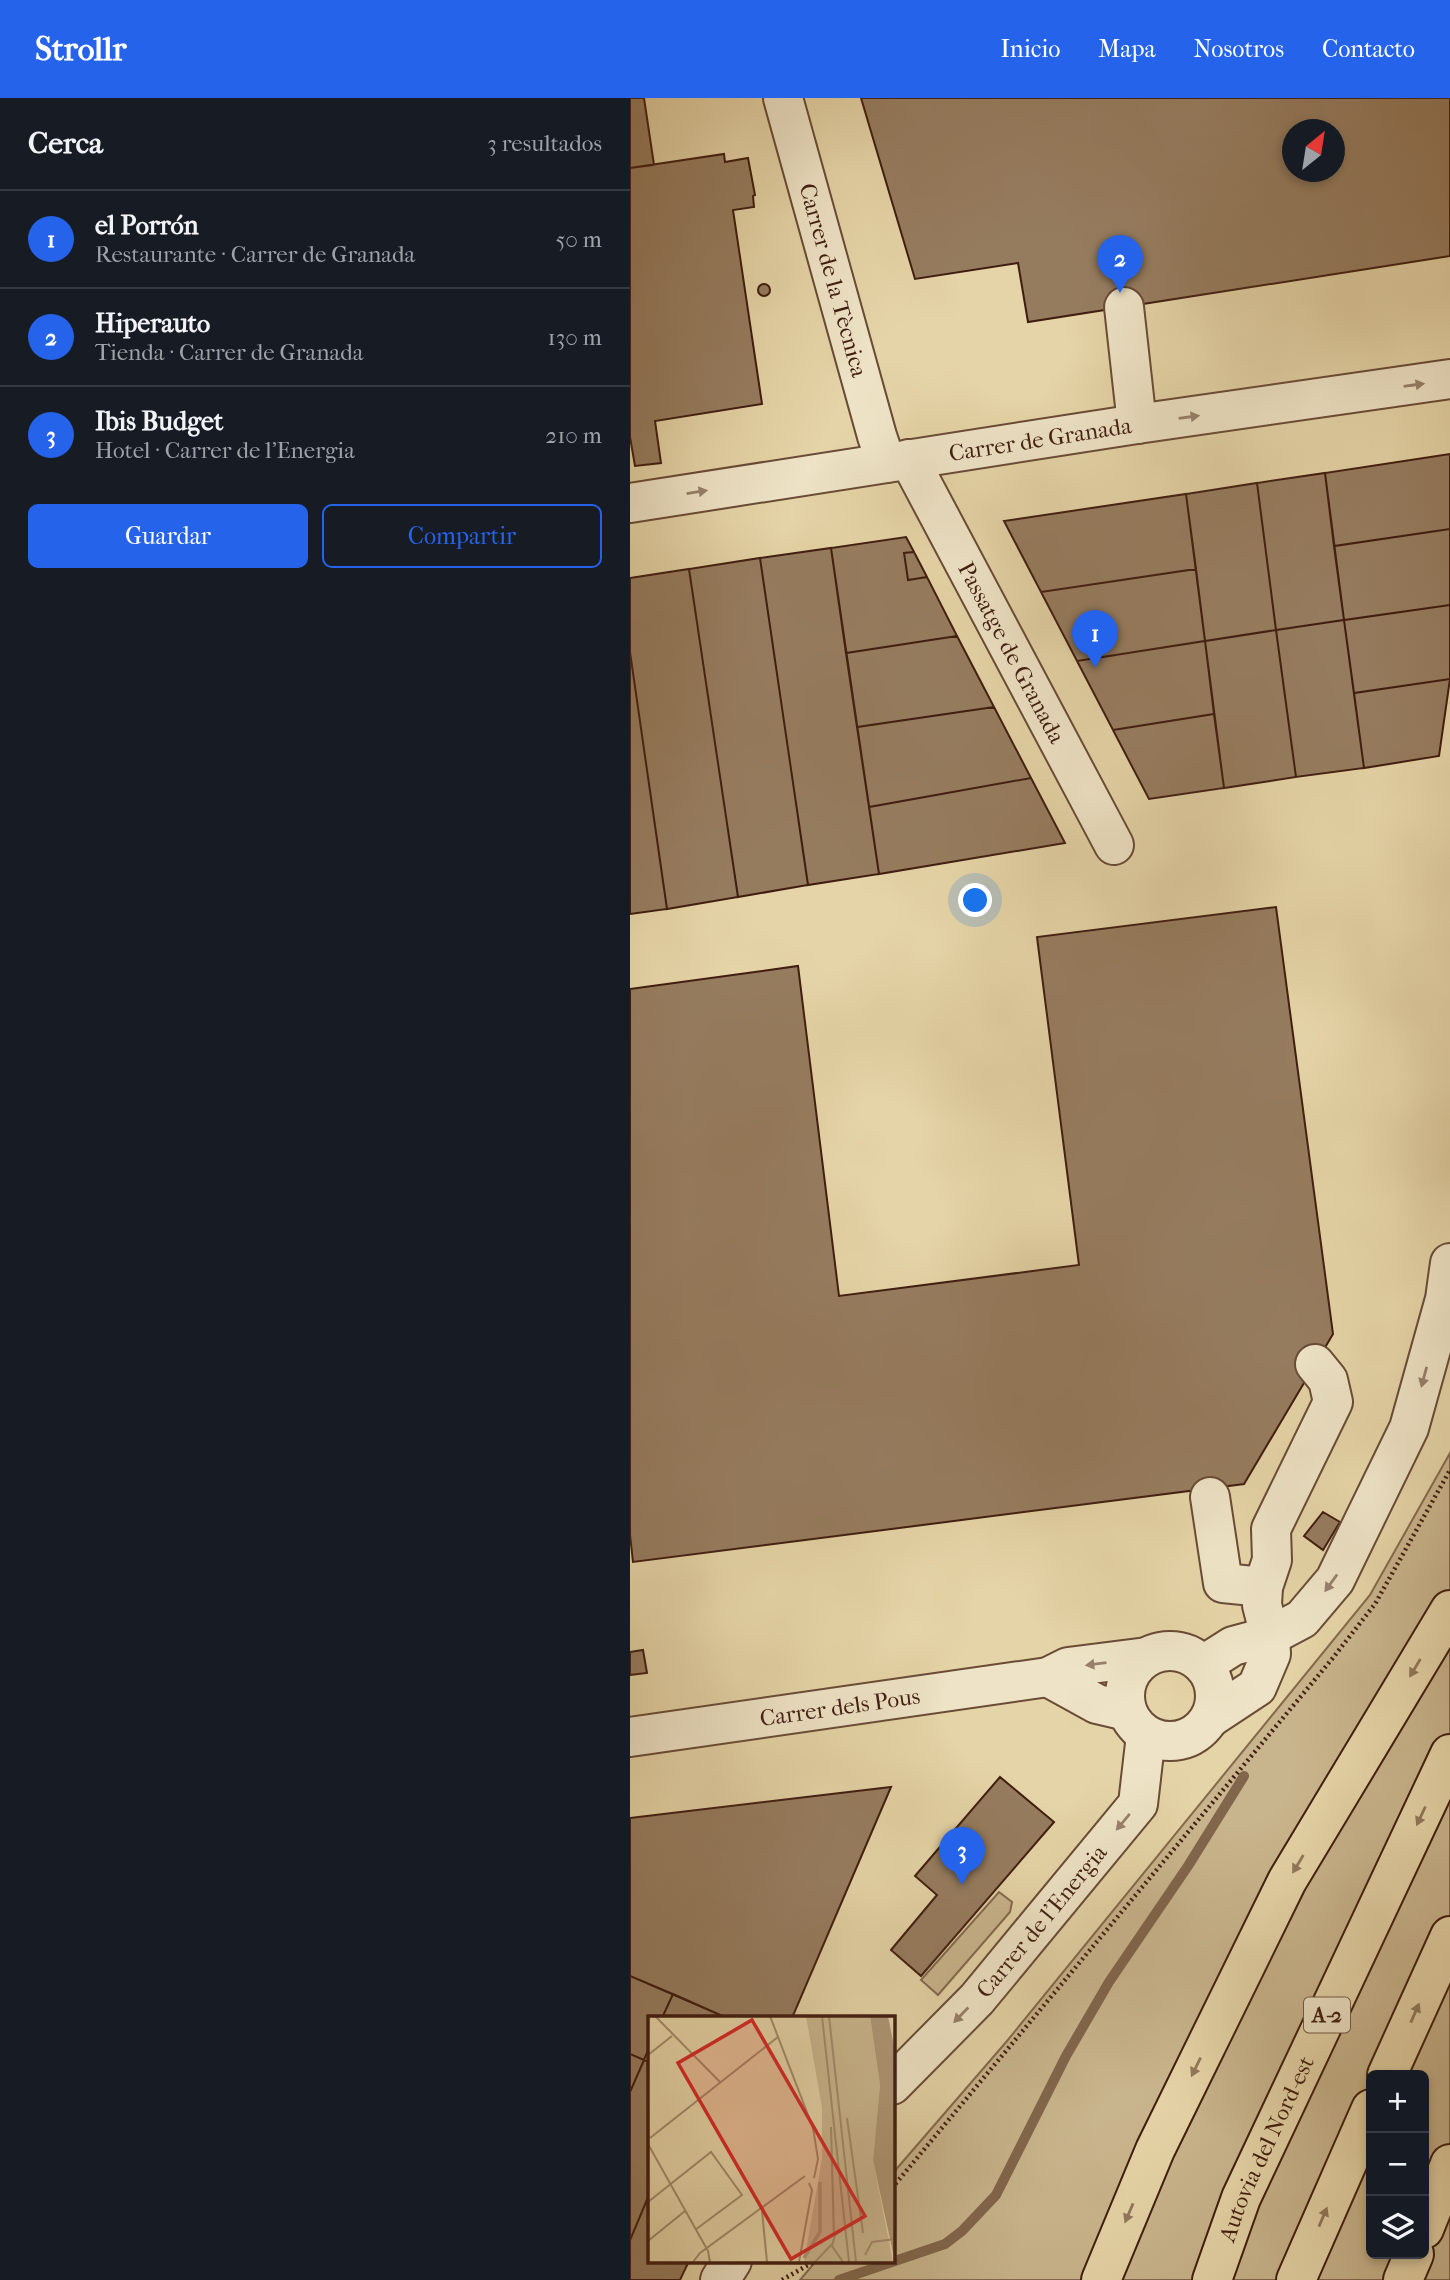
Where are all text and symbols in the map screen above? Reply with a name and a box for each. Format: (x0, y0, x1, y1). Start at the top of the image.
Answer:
text: Strollr (35, 30, 126, 69)
text: Inicio (1000, 35, 1060, 63)
text: Mapa (1098, 35, 1156, 63)
text: Nosotros (1194, 35, 1284, 63)
text: Contacto (1322, 35, 1415, 63)
north arrow (1282, 119, 1345, 182)
text: Cerca (28, 126, 103, 161)
text: 3 resultados (487, 130, 602, 157)
street label: Carrer de la Tècnica (794, 180, 874, 380)
text: el Porrón (95, 210, 199, 241)
text: 1 (47, 226, 55, 253)
text: 50 m (555, 226, 602, 253)
pin: 2 (1097, 235, 1143, 293)
text: Restaurante · Carrer de Granada (95, 241, 415, 268)
text: Hiperauto (95, 308, 210, 339)
text: 2 (45, 324, 57, 351)
text: 130 m (548, 324, 602, 351)
text: Tienda · Carrer de Granada (95, 339, 363, 366)
one-way arrow (1403, 379, 1425, 390)
text: Ibis Budget (95, 406, 223, 437)
one-way arrow (1178, 411, 1200, 422)
street label: Carrer de Granada (947, 412, 1134, 467)
text: 3 (46, 422, 56, 449)
text: 210 m (545, 422, 602, 449)
text: Hotel · Carrer de l'Energia (95, 437, 355, 464)
one-way arrow (687, 487, 709, 498)
button: Guardar (28, 504, 308, 568)
button: Compartir (322, 504, 602, 568)
street label: Passatge de Granada (953, 557, 1071, 748)
pin: 1 (1072, 610, 1118, 668)
your location (958, 883, 992, 917)
one-way arrow (1418, 1366, 1428, 1387)
one-way arrow (1324, 1574, 1338, 1592)
one-way arrow (1085, 1658, 1107, 1669)
one-way arrow (1409, 1659, 1421, 1678)
street label: Carrer dels Pous (758, 1682, 922, 1732)
one-way arrow (1415, 1806, 1426, 1826)
one-way arrow (1116, 1814, 1131, 1831)
pin: 3 (939, 1827, 985, 1885)
street label: Carrer de l'Energia (970, 1839, 1113, 2003)
one-way arrow (1291, 1854, 1304, 1873)
road number: A-2 (1304, 1997, 1350, 2032)
one-way arrow (1409, 2003, 1421, 2023)
one-way arrow (953, 2006, 969, 2023)
inset map (648, 2016, 894, 2262)
street label: Autovia del Nord-est (1213, 2052, 1319, 2246)
one-way arrow (1190, 2057, 1202, 2077)
map controls (1366, 2070, 1429, 2259)
button: + (1366, 2070, 1429, 2133)
button: − (1366, 2133, 1429, 2196)
button: layers (1366, 2196, 1429, 2259)
one-way arrow (1123, 2203, 1134, 2224)
one-way arrow (1317, 2207, 1329, 2227)

